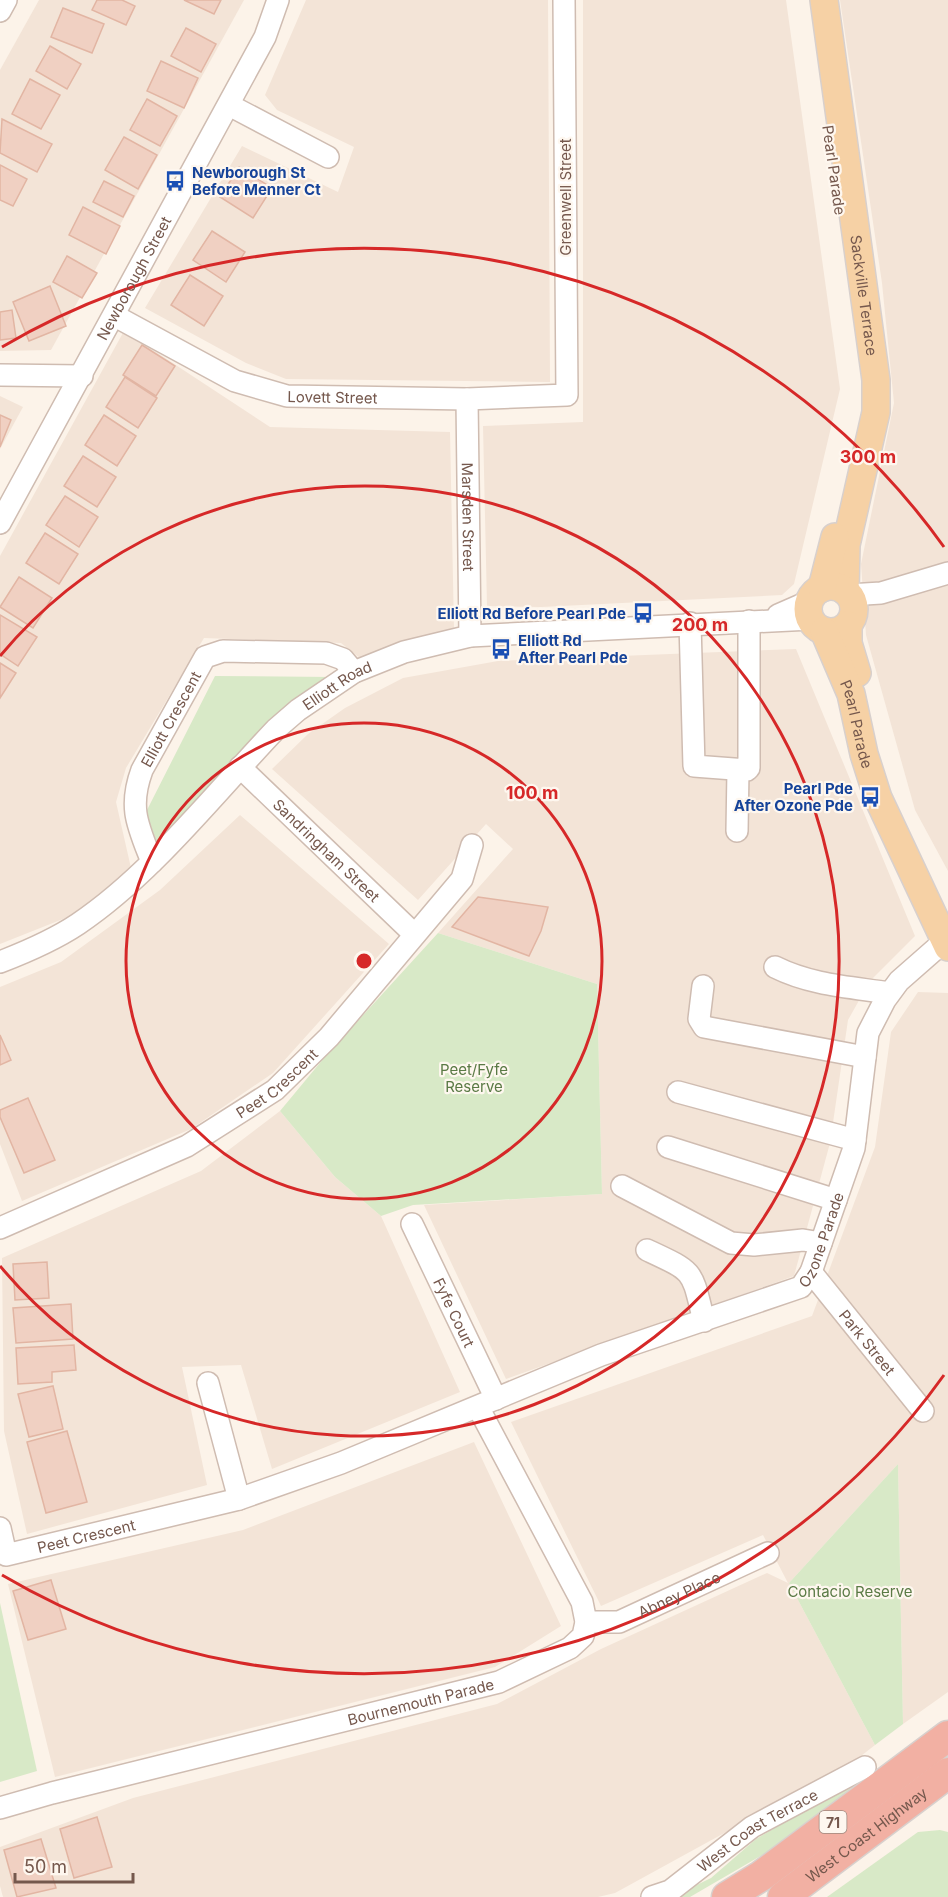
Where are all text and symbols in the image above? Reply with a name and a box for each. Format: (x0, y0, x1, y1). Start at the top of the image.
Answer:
street label: Pearl Parade (818, 124, 850, 216)
street label: Greenwell Street (556, 138, 575, 256)
place label: Newborough St Before Menner Ct (192, 163, 321, 199)
bus stop icon: Newborough St Before Menner Ct (163, 169, 187, 193)
street label: Newborough Street (92, 213, 175, 343)
street label: Sackville Terrace (847, 234, 882, 357)
street label: Lovett Street (287, 387, 378, 407)
text: 300 m (840, 446, 896, 467)
street label: Marsden Street (458, 462, 479, 572)
bus stop icon: Elliott Rd Before Pearl Pde (631, 601, 655, 625)
place label: Elliott Rd Before Pearl Pde (438, 604, 626, 623)
text: 200 m (672, 614, 728, 635)
place label: Elliott Rd After Pearl Pde (518, 631, 628, 667)
bus stop icon: Elliott Rd After Pearl Pde (489, 637, 513, 661)
street label: Elliott Road (298, 656, 374, 714)
street label: Elliott Crescent (136, 668, 205, 770)
street label: Pearl Parade (836, 677, 877, 771)
place label: Pearl Pde After Ozone Pde (734, 779, 853, 815)
text: 100 m (506, 782, 558, 803)
bus stop icon: Pearl Pde After Ozone Pde (858, 785, 882, 809)
street label: Sandringham Street (269, 794, 384, 906)
centre of rings (354, 951, 374, 971)
street label: Peet Crescent (232, 1044, 321, 1122)
park label: Peet/Fyfe Reserve (440, 1060, 508, 1096)
street label: Ozone Parade (794, 1190, 847, 1291)
street label: Fyfe Court (430, 1275, 479, 1350)
street label: Park Street (835, 1305, 900, 1379)
street label: Peet Crescent (35, 1515, 137, 1557)
street label: Abney Place (635, 1567, 723, 1621)
park label: Contacio Reserve (787, 1582, 913, 1601)
street label: Bournemouth Parade (345, 1674, 496, 1729)
street label: West Coast Highway (802, 1782, 931, 1886)
street label: West Coast Terrace (693, 1784, 821, 1876)
road number: 71 (820, 1811, 846, 1833)
scale bar (15, 1846, 134, 1884)
text: 50 m (24, 1856, 67, 1877)

